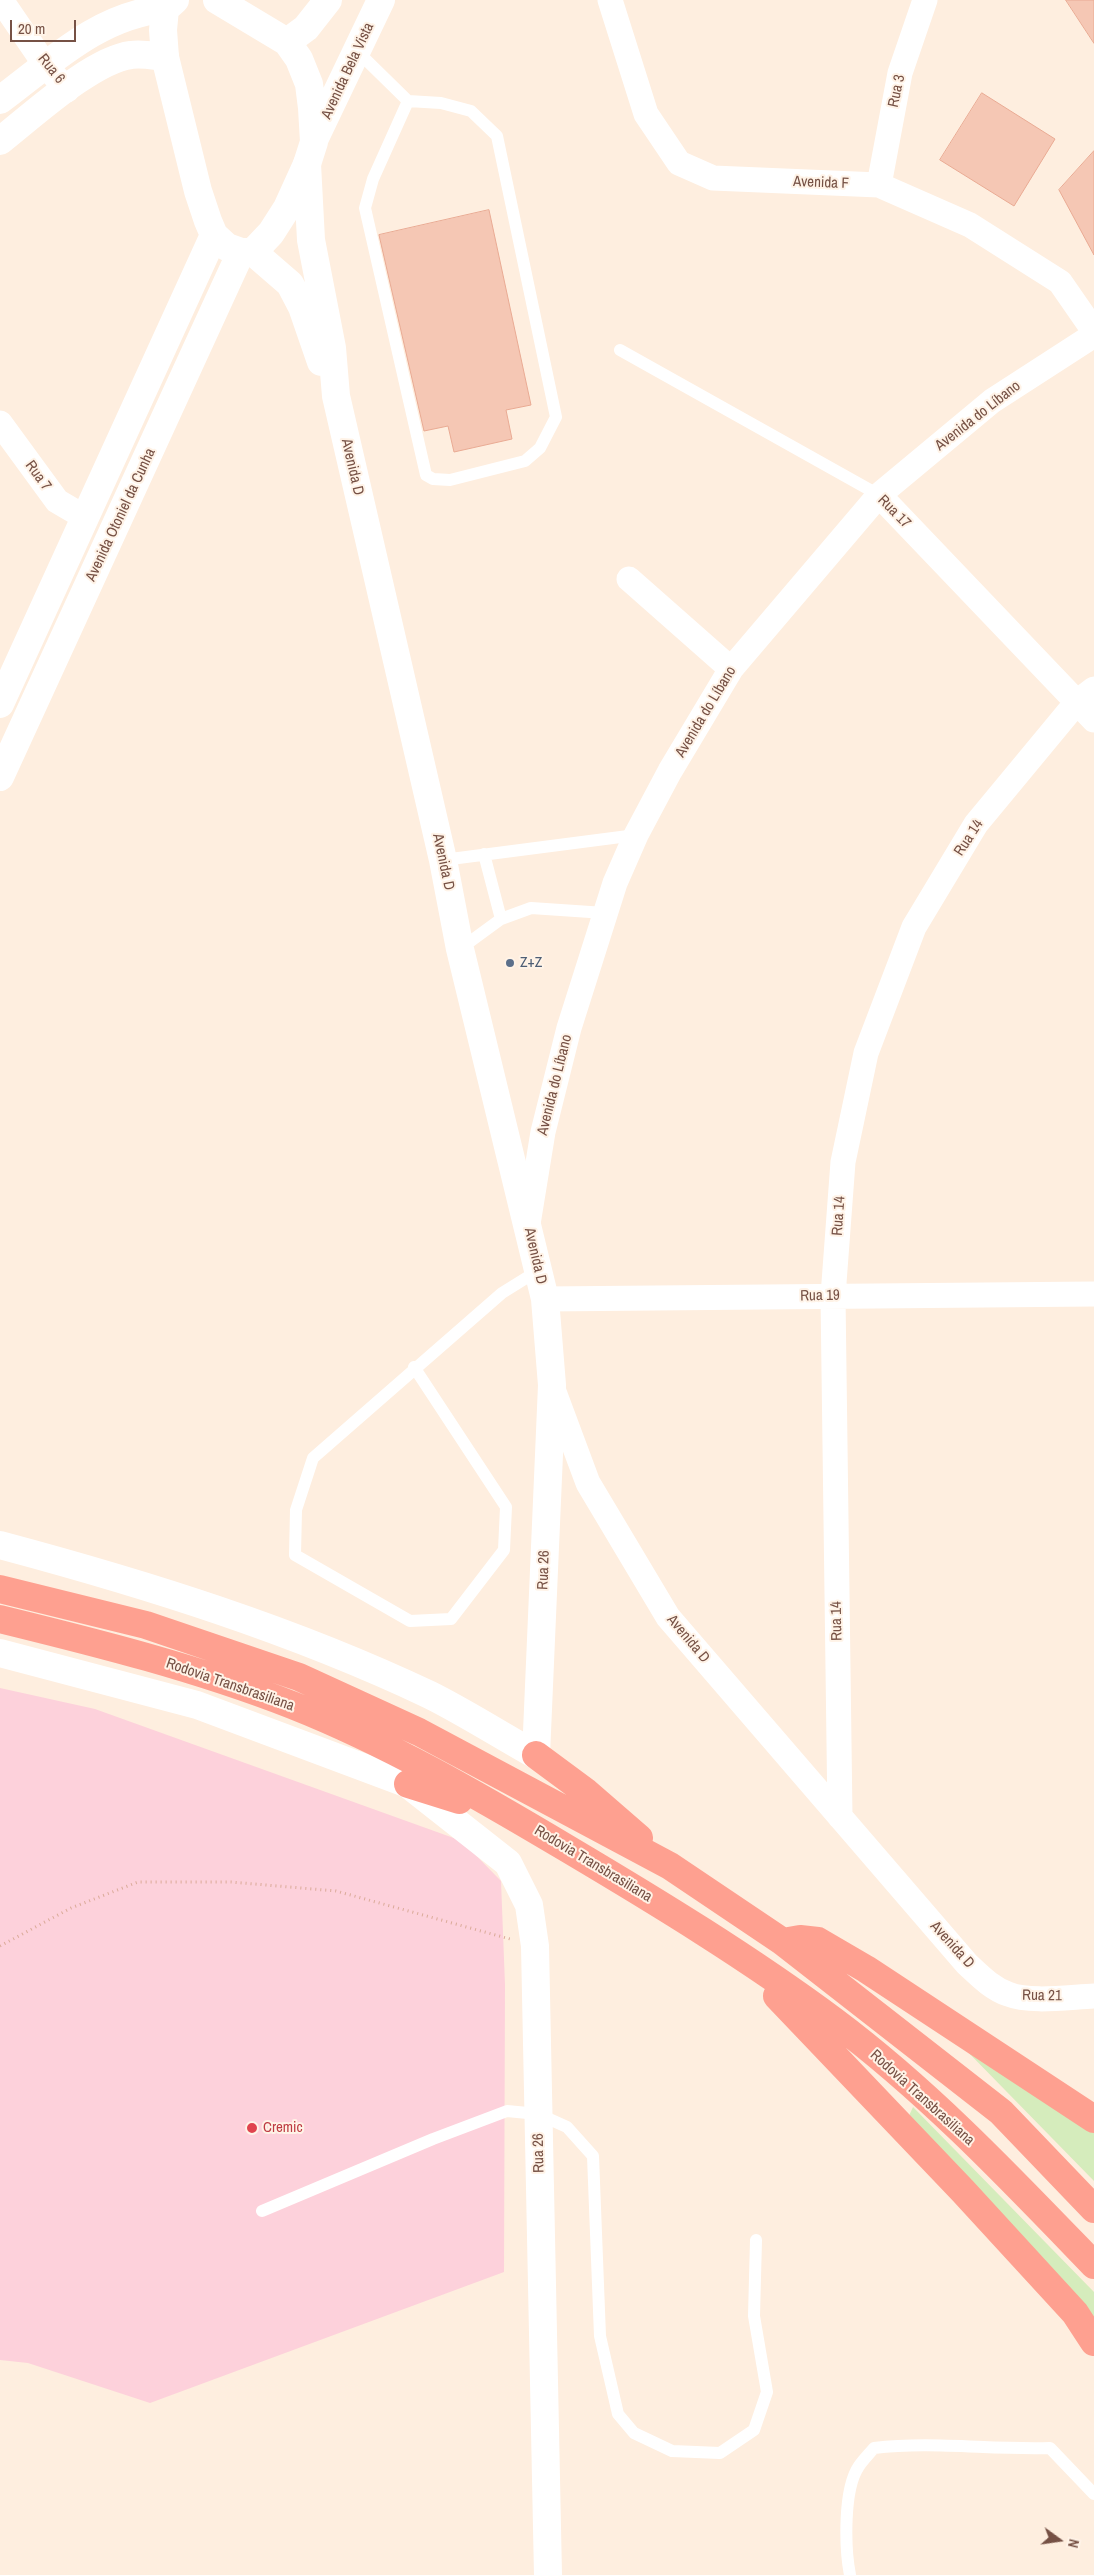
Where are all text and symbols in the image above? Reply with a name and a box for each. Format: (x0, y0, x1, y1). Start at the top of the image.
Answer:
scale bar (12, 10, 79, 42)
text: 20 m (18, 18, 45, 39)
street label: Avenida Bela Vista (318, 20, 378, 122)
street label: Rua 6 (34, 51, 68, 87)
street label: Rua 3 (885, 73, 909, 109)
street label: Avenida F (793, 173, 849, 193)
street label: Avenida do Líbano (932, 377, 1024, 455)
street label: Avenida D (337, 437, 367, 497)
street label: Avenida Otoniel da Cunha (82, 446, 160, 584)
street label: Rua 7 (21, 457, 55, 495)
street label: Rua 17 (874, 492, 914, 532)
street label: Avenida do Líbano (672, 663, 740, 761)
street label: Rua 14 (951, 816, 987, 860)
street label: Avenida D (428, 832, 458, 892)
place label: Z+Z (520, 954, 542, 972)
marker: Z+Z (504, 957, 516, 969)
street label: Avenida do Líbano (534, 1033, 576, 1137)
street label: Rua 14 (829, 1196, 849, 1236)
street label: Avenida D (520, 1226, 550, 1286)
street label: Rua 19 (800, 1287, 840, 1305)
street label: Rua 26 (534, 1550, 554, 1590)
street label: Rua 14 (828, 1601, 846, 1641)
street label: Avenida D (663, 1611, 713, 1667)
street label: Rodovia Transbrasiliana (164, 1655, 296, 1715)
street label: Rodovia Transbrasiliana (531, 1822, 655, 1906)
street label: Avenida D (926, 1918, 978, 1972)
street label: Rua 21 (1022, 1987, 1062, 2005)
street label: Rodovia Transbrasiliana (866, 2046, 978, 2150)
place label: Cremic (263, 2119, 303, 2137)
marker: Cremic (245, 2121, 259, 2135)
street label: Rua 26 (530, 2133, 548, 2173)
north arrow (1034, 2515, 1084, 2565)
text: N (1064, 2537, 1083, 2550)

